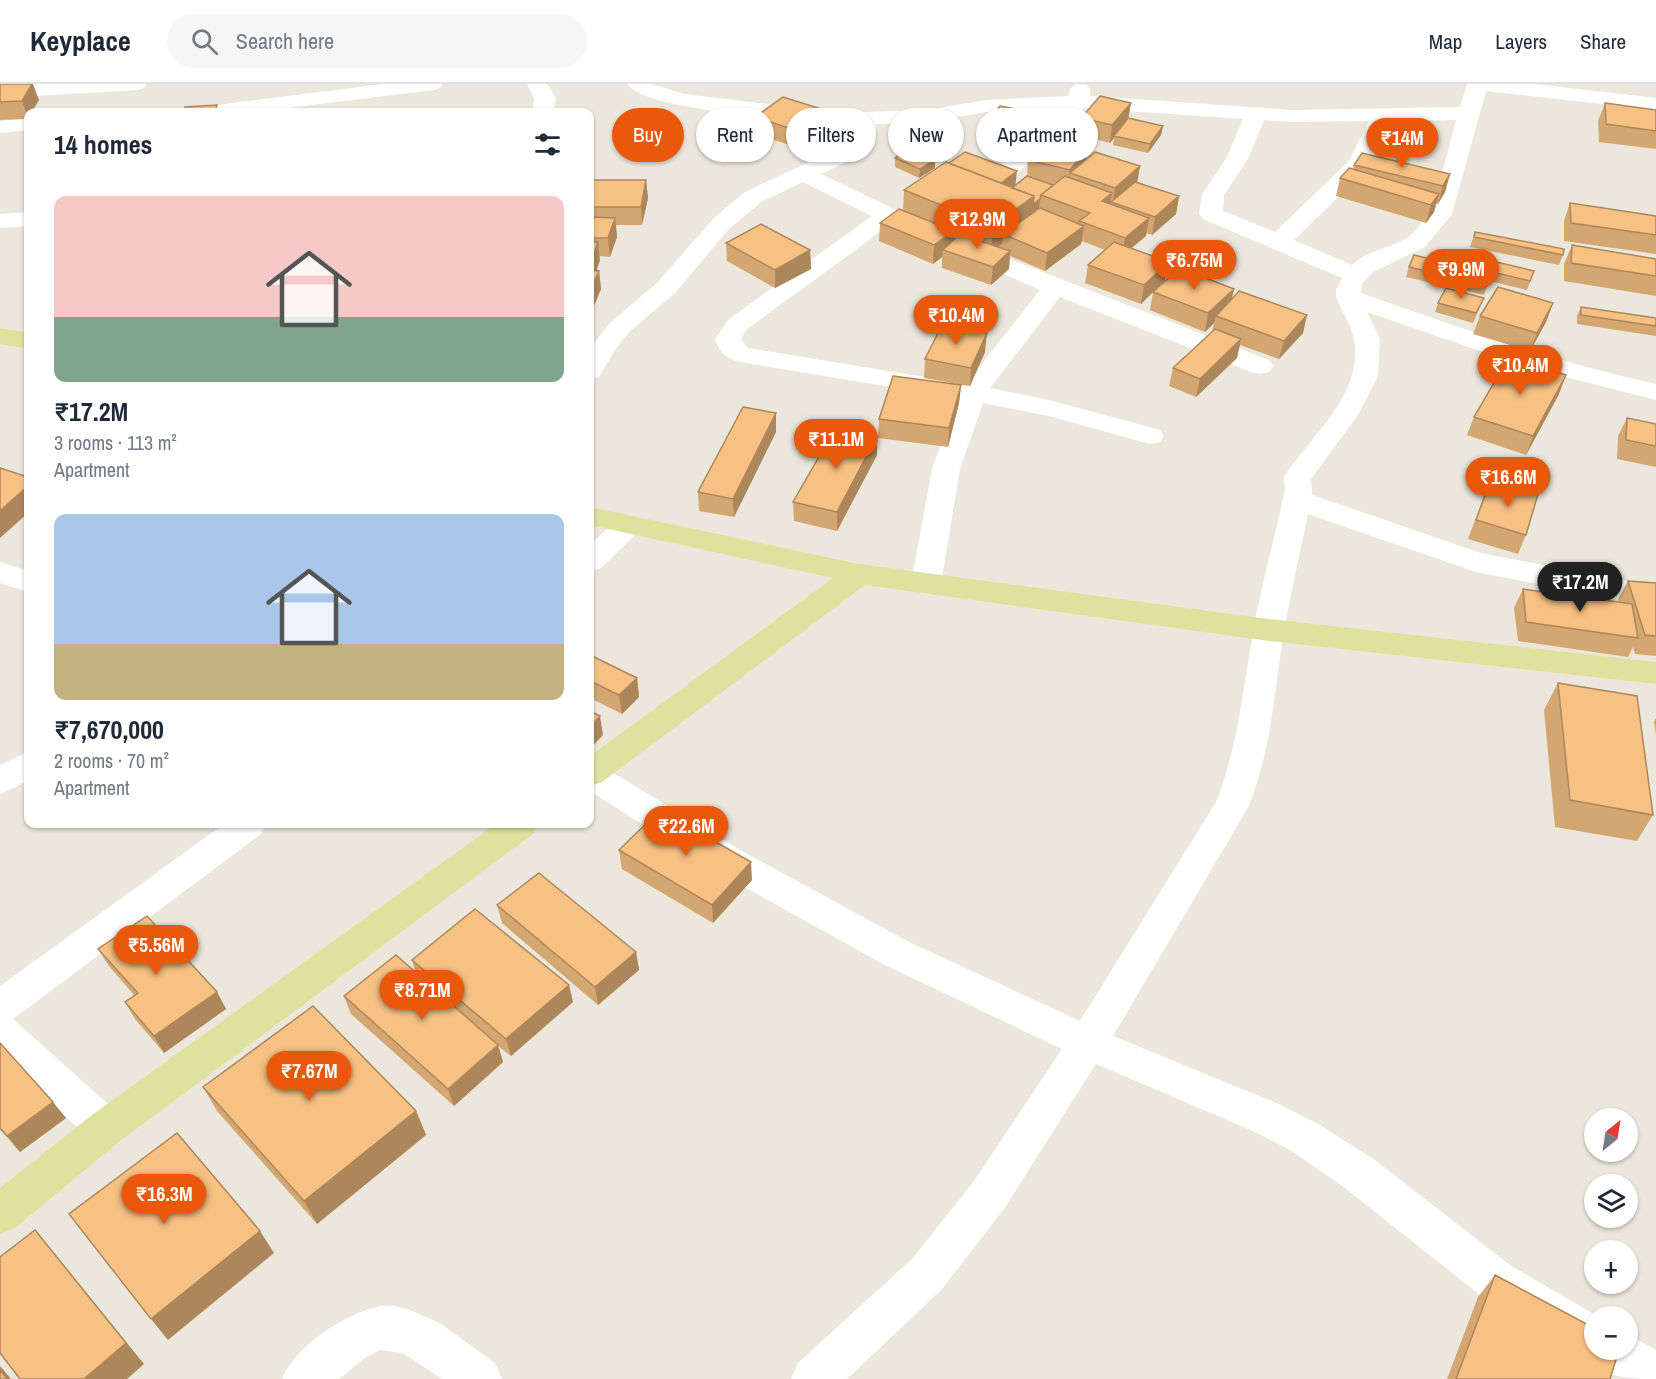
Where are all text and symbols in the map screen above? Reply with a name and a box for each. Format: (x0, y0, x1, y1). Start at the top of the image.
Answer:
search box (167, 14, 587, 68)
text: Keyplace (30, 22, 131, 60)
icon: search (188, 25, 221, 58)
text: Search here (236, 26, 334, 56)
text: Map (1429, 27, 1462, 56)
text: Layers (1495, 27, 1547, 56)
text: Share (1580, 27, 1626, 56)
chip: Buy (612, 108, 684, 162)
chip: Rent (696, 108, 774, 162)
chip: Filters (786, 108, 876, 162)
chip: New (888, 108, 964, 162)
chip: Apartment (976, 108, 1098, 162)
pin: ₹14M (1366, 118, 1438, 169)
text: ₹14M (1380, 124, 1424, 151)
text: 14 homes (54, 127, 152, 162)
icon: filters (531, 128, 564, 161)
pin: ₹12.9M (928, 199, 1026, 250)
text: ₹12.9M (948, 205, 1006, 232)
icon: home (255, 235, 363, 343)
pin: ₹6.75M (1145, 240, 1243, 291)
text: ₹6.75M (1165, 246, 1223, 273)
pin: ₹9.9M (1419, 249, 1503, 300)
text: ₹9.9M (1437, 255, 1485, 282)
pin: ₹10.4M (907, 295, 1005, 346)
text: ₹10.4M (927, 301, 985, 328)
pin: ₹10.4M (1471, 345, 1569, 396)
text: ₹10.4M (1491, 351, 1549, 378)
text: ₹17.2M (54, 394, 128, 429)
pin: ₹11.1M (787, 419, 885, 470)
text: ₹11.1M (808, 425, 864, 452)
text: 3 rooms · 113 m² (54, 429, 177, 456)
text: Apartment (54, 456, 130, 483)
pin: ₹16.6M (1459, 457, 1557, 508)
text: ₹16.6M (1479, 463, 1537, 490)
icon: home (255, 553, 363, 661)
pin: ₹17.2M (1531, 562, 1629, 613)
text: ₹17.2M (1551, 568, 1609, 595)
text: ₹7,670,000 (54, 712, 164, 747)
text: 2 rooms · 70 m² (54, 747, 169, 774)
text: Apartment (54, 774, 130, 801)
pin: ₹22.6M (637, 806, 735, 857)
text: ₹22.6M (657, 812, 715, 839)
pin: ₹5.56M (107, 925, 205, 976)
text: ₹5.56M (127, 931, 185, 958)
pin: ₹8.71M (373, 970, 471, 1021)
text: ₹8.71M (393, 976, 451, 1003)
pin: ₹7.67M (260, 1051, 358, 1102)
text: ₹7.67M (280, 1057, 338, 1084)
north arrow (1584, 1108, 1638, 1162)
map controls (1584, 1108, 1638, 1360)
pin: ₹16.3M (115, 1174, 213, 1225)
button: layers (1584, 1174, 1638, 1228)
text: ₹16.3M (135, 1180, 193, 1207)
button: + (1584, 1240, 1638, 1294)
button: − (1584, 1306, 1638, 1360)

